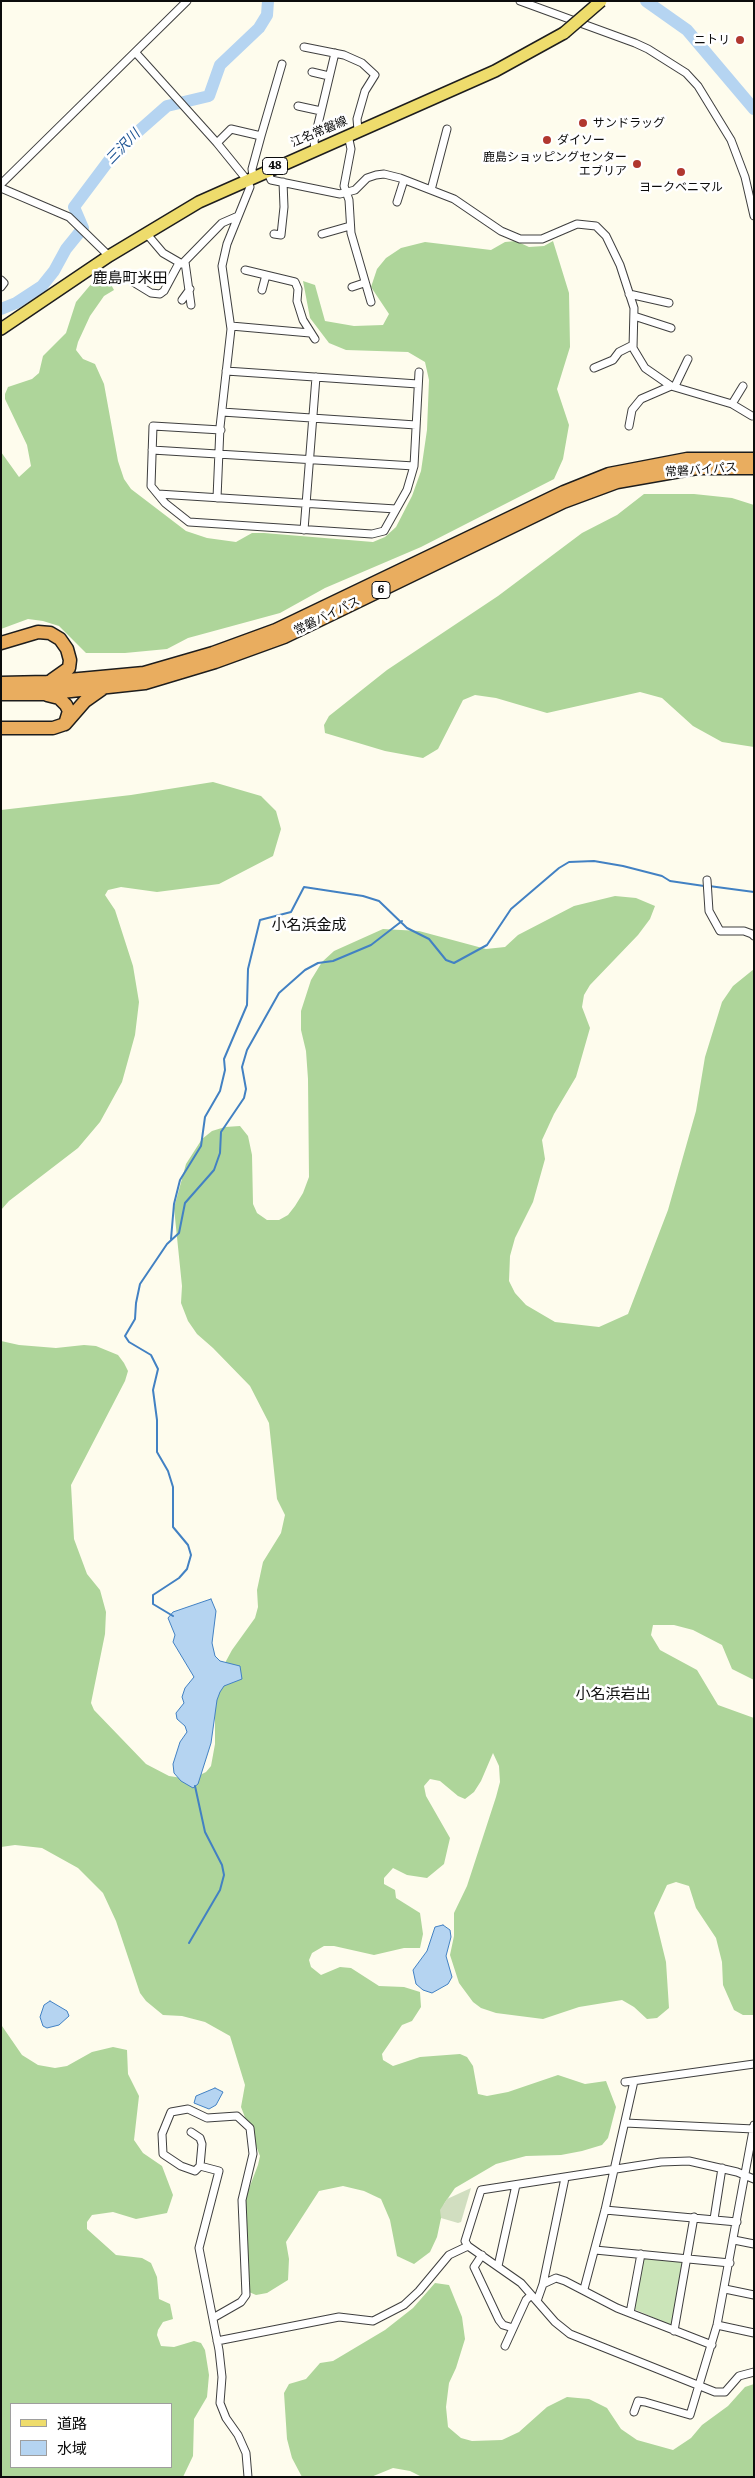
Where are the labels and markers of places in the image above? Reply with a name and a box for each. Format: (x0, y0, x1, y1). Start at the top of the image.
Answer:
place label: ニトリ (694, 33, 730, 47)
marker: ニトリ (734, 34, 746, 46)
place label: サンドラッグ (593, 116, 665, 130)
marker: サンドラッグ (577, 117, 589, 129)
place label: ダイソー (557, 133, 605, 147)
marker: ダイソー (541, 134, 553, 146)
place label: 鹿島ショッピングセンター エブリア (483, 150, 627, 178)
marker: 鹿島ショッピングセンター エブリア (631, 158, 643, 170)
marker: ヨークベニマル (675, 166, 687, 178)
place label: ヨークベニマル (639, 180, 723, 194)

